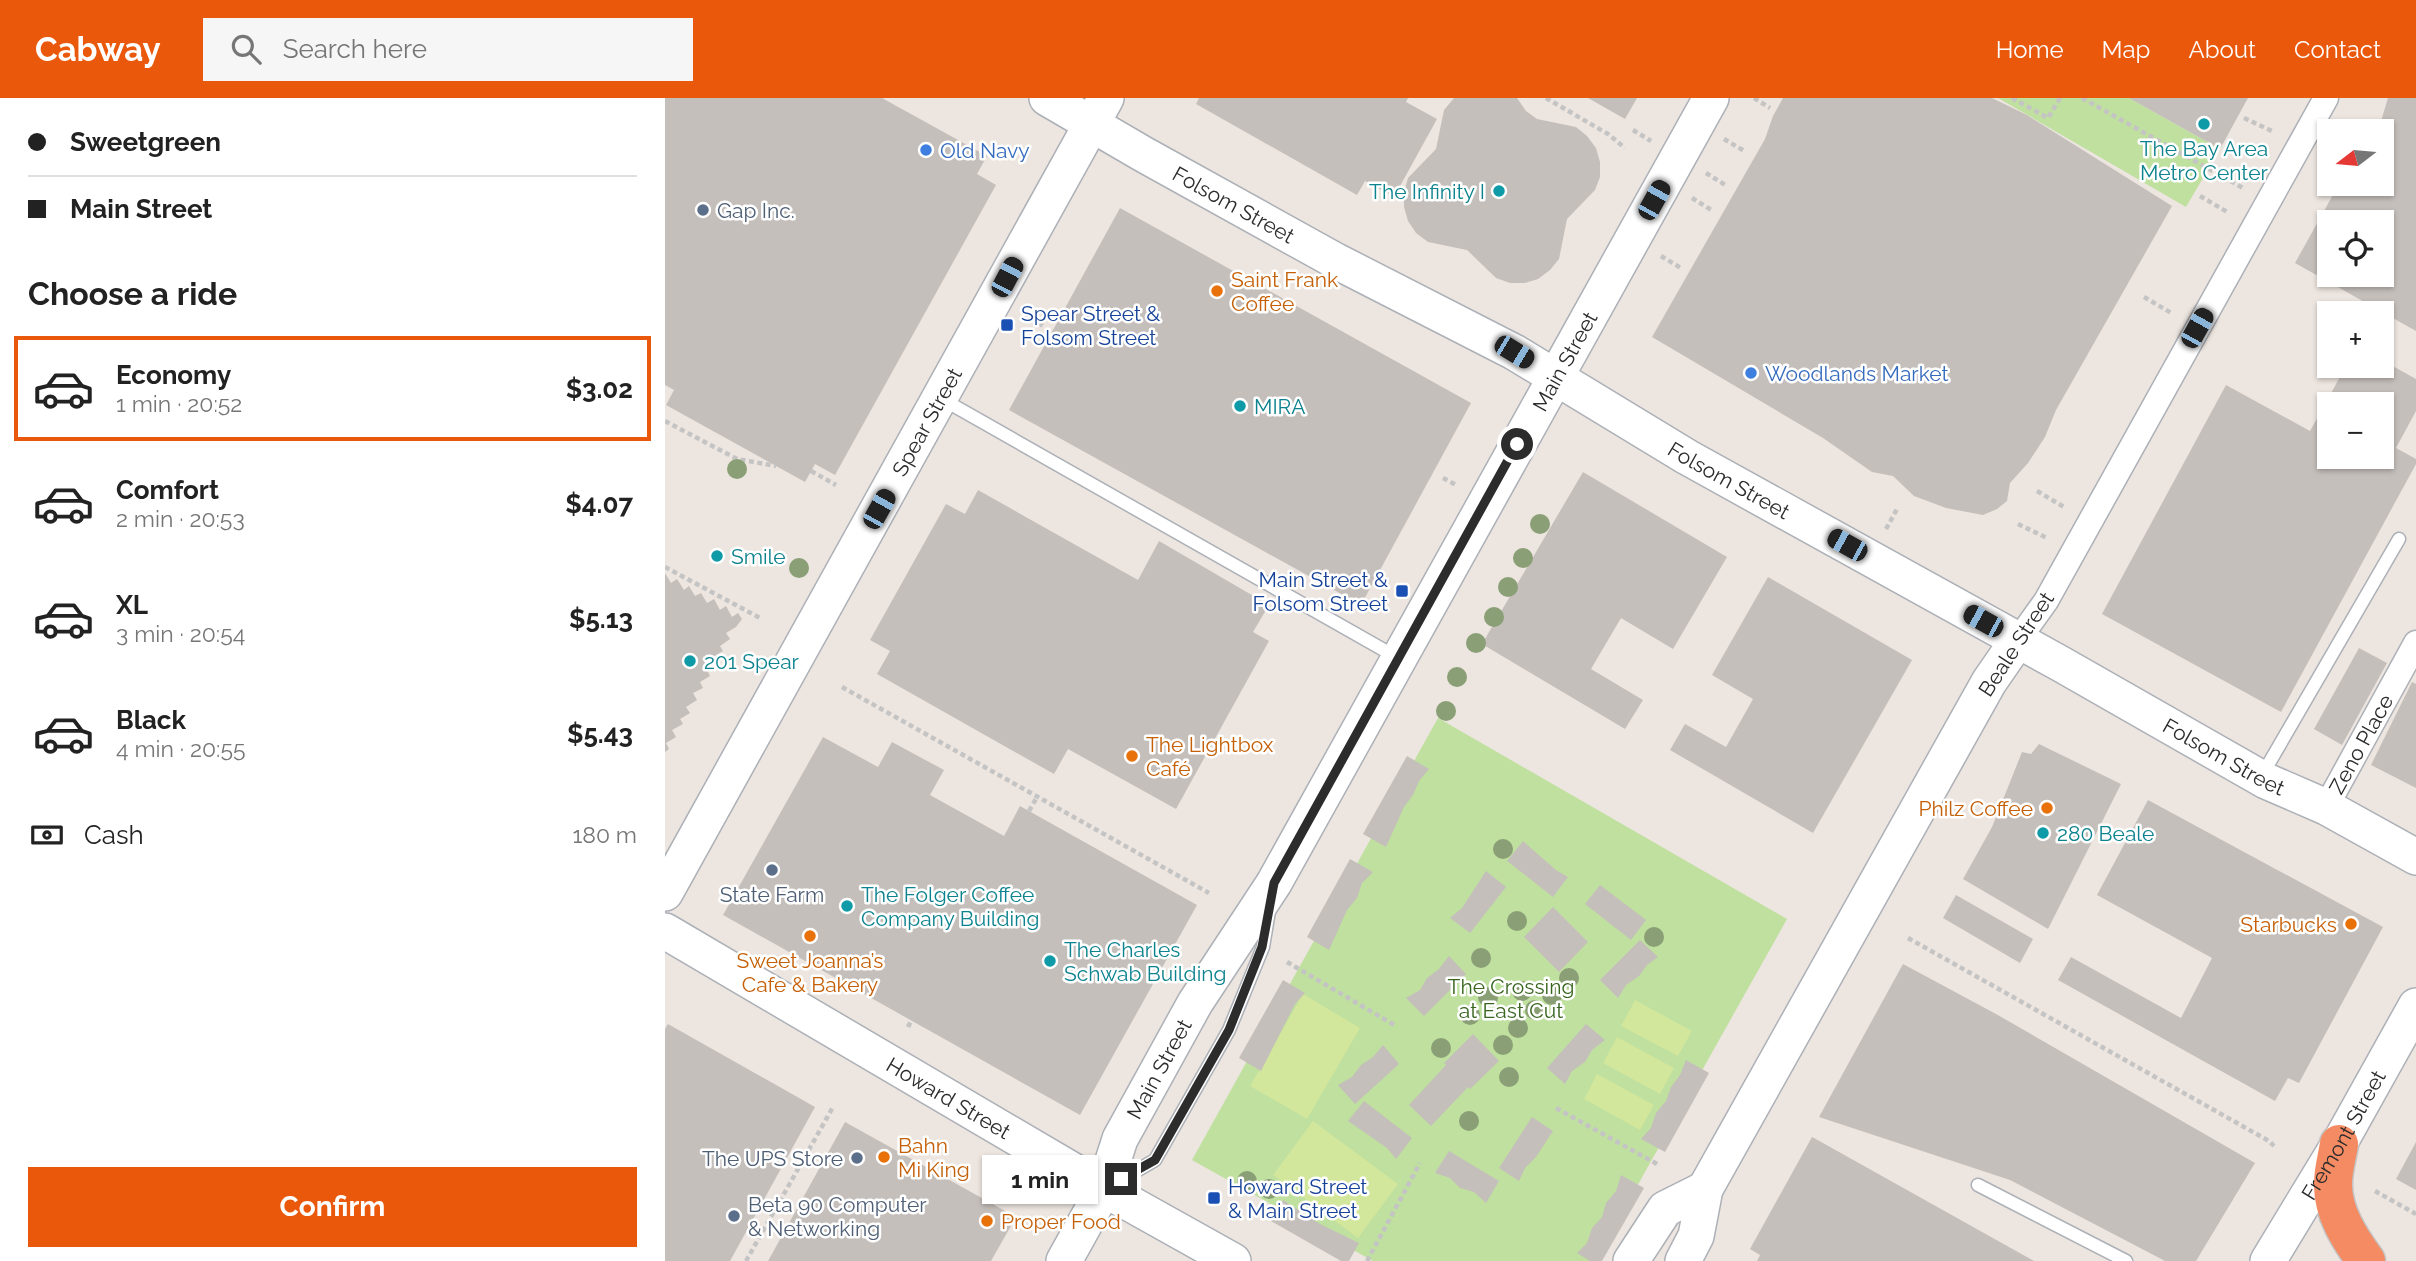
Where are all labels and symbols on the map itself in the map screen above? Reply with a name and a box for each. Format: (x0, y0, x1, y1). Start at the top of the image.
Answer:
marker: The Bay Area Metro Center (2196, 116, 2212, 132)
north arrow (2317, 119, 2394, 196)
place label: The Bay Area Metro Center (2140, 136, 2269, 185)
place label: Old Navy (940, 138, 1030, 163)
marker: Old Navy (918, 142, 934, 158)
street label: Folsom Street (1169, 161, 1299, 248)
car (1635, 177, 1674, 223)
place label: The Infinity I (1369, 179, 1485, 204)
marker: The Infinity I (1491, 183, 1507, 199)
place label: Gap Inc. (717, 198, 795, 223)
marker: Gap Inc. (695, 202, 711, 218)
car (988, 254, 1027, 300)
place label: Saint Frank Coffee (1231, 267, 1338, 316)
marker: Saint Frank Coffee (1209, 283, 1225, 299)
place label: Spear Street & Folsom Street (1021, 301, 1160, 350)
car (2178, 305, 2217, 351)
street label: Main Street (1527, 307, 1602, 415)
marker: Spear Street & Folsom Street (999, 317, 1015, 333)
car (1491, 332, 1538, 372)
place label: Woodlands Market (1765, 361, 1949, 386)
street label: Spear Street (886, 363, 966, 480)
marker: Woodlands Market (1743, 365, 1759, 381)
place label: MIRA (1254, 394, 1305, 419)
marker: MIRA (1232, 398, 1248, 414)
route start (1501, 428, 1533, 460)
street label: Folsom Street (1664, 436, 1794, 524)
car (860, 486, 899, 532)
car (1824, 526, 1871, 564)
place label: Smile (731, 544, 786, 569)
marker: Smile (709, 548, 725, 564)
place label: Main Street & Folsom Street (1253, 567, 1388, 616)
marker: Main Street & Folsom Street (1394, 583, 1410, 599)
street label: Beale Street (1973, 587, 2059, 701)
car (1960, 602, 2007, 640)
place label: 201 Spear (704, 649, 800, 674)
marker: 201 Spear (682, 653, 698, 669)
street label: Zeno Place (2323, 690, 2398, 798)
street label: Folsom Street (2159, 712, 2289, 800)
place label: The Lightbox Café (1146, 732, 1274, 781)
marker: The Lightbox Café (1124, 748, 1140, 764)
place label: Philz Coffee (1918, 796, 2033, 821)
marker: Philz Coffee (2039, 800, 2055, 816)
place label: 280 Beale (2057, 821, 2154, 846)
marker: 280 Beale (2035, 825, 2051, 841)
marker: State Farm (764, 862, 780, 878)
place label: State Farm (720, 882, 824, 907)
place label: The Folger Coffee Company Building (861, 882, 1039, 931)
marker: The Folger Coffee Company Building (839, 898, 855, 914)
place label: Starbucks (2240, 912, 2337, 937)
marker: Starbucks (2343, 916, 2359, 932)
marker: Sweet Joanna’s Cafe & Bakery (802, 928, 818, 944)
place label: The Charles Schwab Building (1064, 937, 1226, 986)
place label: Sweet Joanna’s Cafe & Bakery (737, 948, 883, 997)
marker: The Charles Schwab Building (1042, 953, 1058, 969)
park label: The Crossing at East Cut (1448, 974, 1574, 1023)
street label: Main Street (1121, 1015, 1196, 1123)
street label: Howard Street (882, 1052, 1015, 1144)
street label: Fremont Street (2296, 1065, 2390, 1204)
place label: Bahn Mi King (898, 1133, 970, 1182)
place label: The UPS Store (702, 1146, 843, 1171)
marker: Bahn Mi King (876, 1149, 892, 1165)
marker: The UPS Store (849, 1150, 865, 1166)
callout: 1 min (981, 1154, 1097, 1204)
route end (1105, 1163, 1137, 1195)
place label: Howard Street & Main Street (1228, 1174, 1367, 1223)
marker: Howard Street & Main Street (1206, 1190, 1222, 1206)
place label: Beta 90 Computer & Networking (748, 1192, 927, 1241)
marker: Beta 90 Computer & Networking (726, 1208, 742, 1224)
place label: Proper Food (1001, 1209, 1121, 1234)
marker: Proper Food (979, 1213, 995, 1229)

